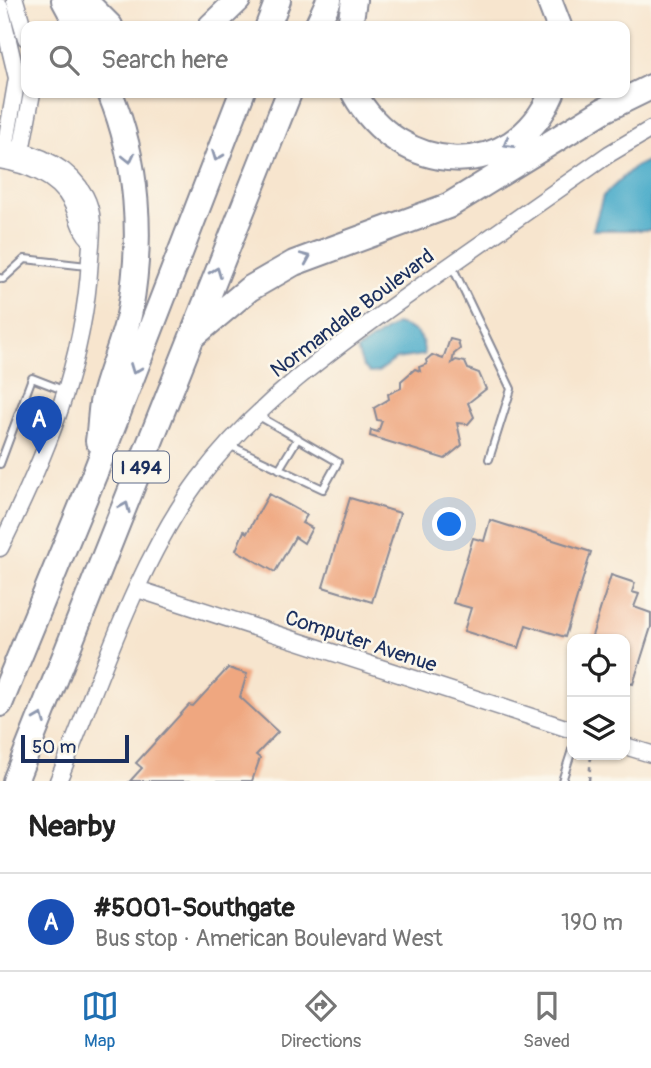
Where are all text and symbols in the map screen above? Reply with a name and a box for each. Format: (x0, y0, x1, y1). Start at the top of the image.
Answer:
search box (21, 21, 630, 98)
icon: search (45, 41, 83, 79)
text: Search here (101, 44, 228, 76)
one-way arrow (503, 135, 516, 148)
one-way arrow (212, 150, 226, 162)
one-way arrow (121, 152, 135, 164)
street label: Normandale Boulevard (265, 243, 440, 384)
one-way arrow (299, 252, 311, 266)
one-way arrow (208, 266, 222, 278)
one-way arrow (130, 362, 144, 374)
pin: A (16, 396, 62, 454)
road number: I 494 (113, 452, 169, 482)
one-way arrow (116, 501, 130, 513)
your location (432, 507, 466, 541)
street label: Computer Avenue (281, 604, 441, 679)
map controls (567, 634, 630, 760)
button: locate (567, 634, 630, 697)
button: layers (567, 697, 630, 760)
one-way arrow (31, 712, 45, 724)
scale bar (21, 732, 130, 764)
text: 50 m (32, 735, 76, 759)
text: Nearby (28, 808, 115, 845)
text: #5001-Southgate (95, 892, 295, 924)
text: A (44, 908, 58, 937)
text: 190 m (561, 908, 623, 937)
text: Bus stop · American Boulevard West (95, 924, 443, 953)
tab: Map (81, 987, 119, 1053)
tab: Directions (281, 987, 361, 1053)
tab: Saved (523, 987, 570, 1053)

